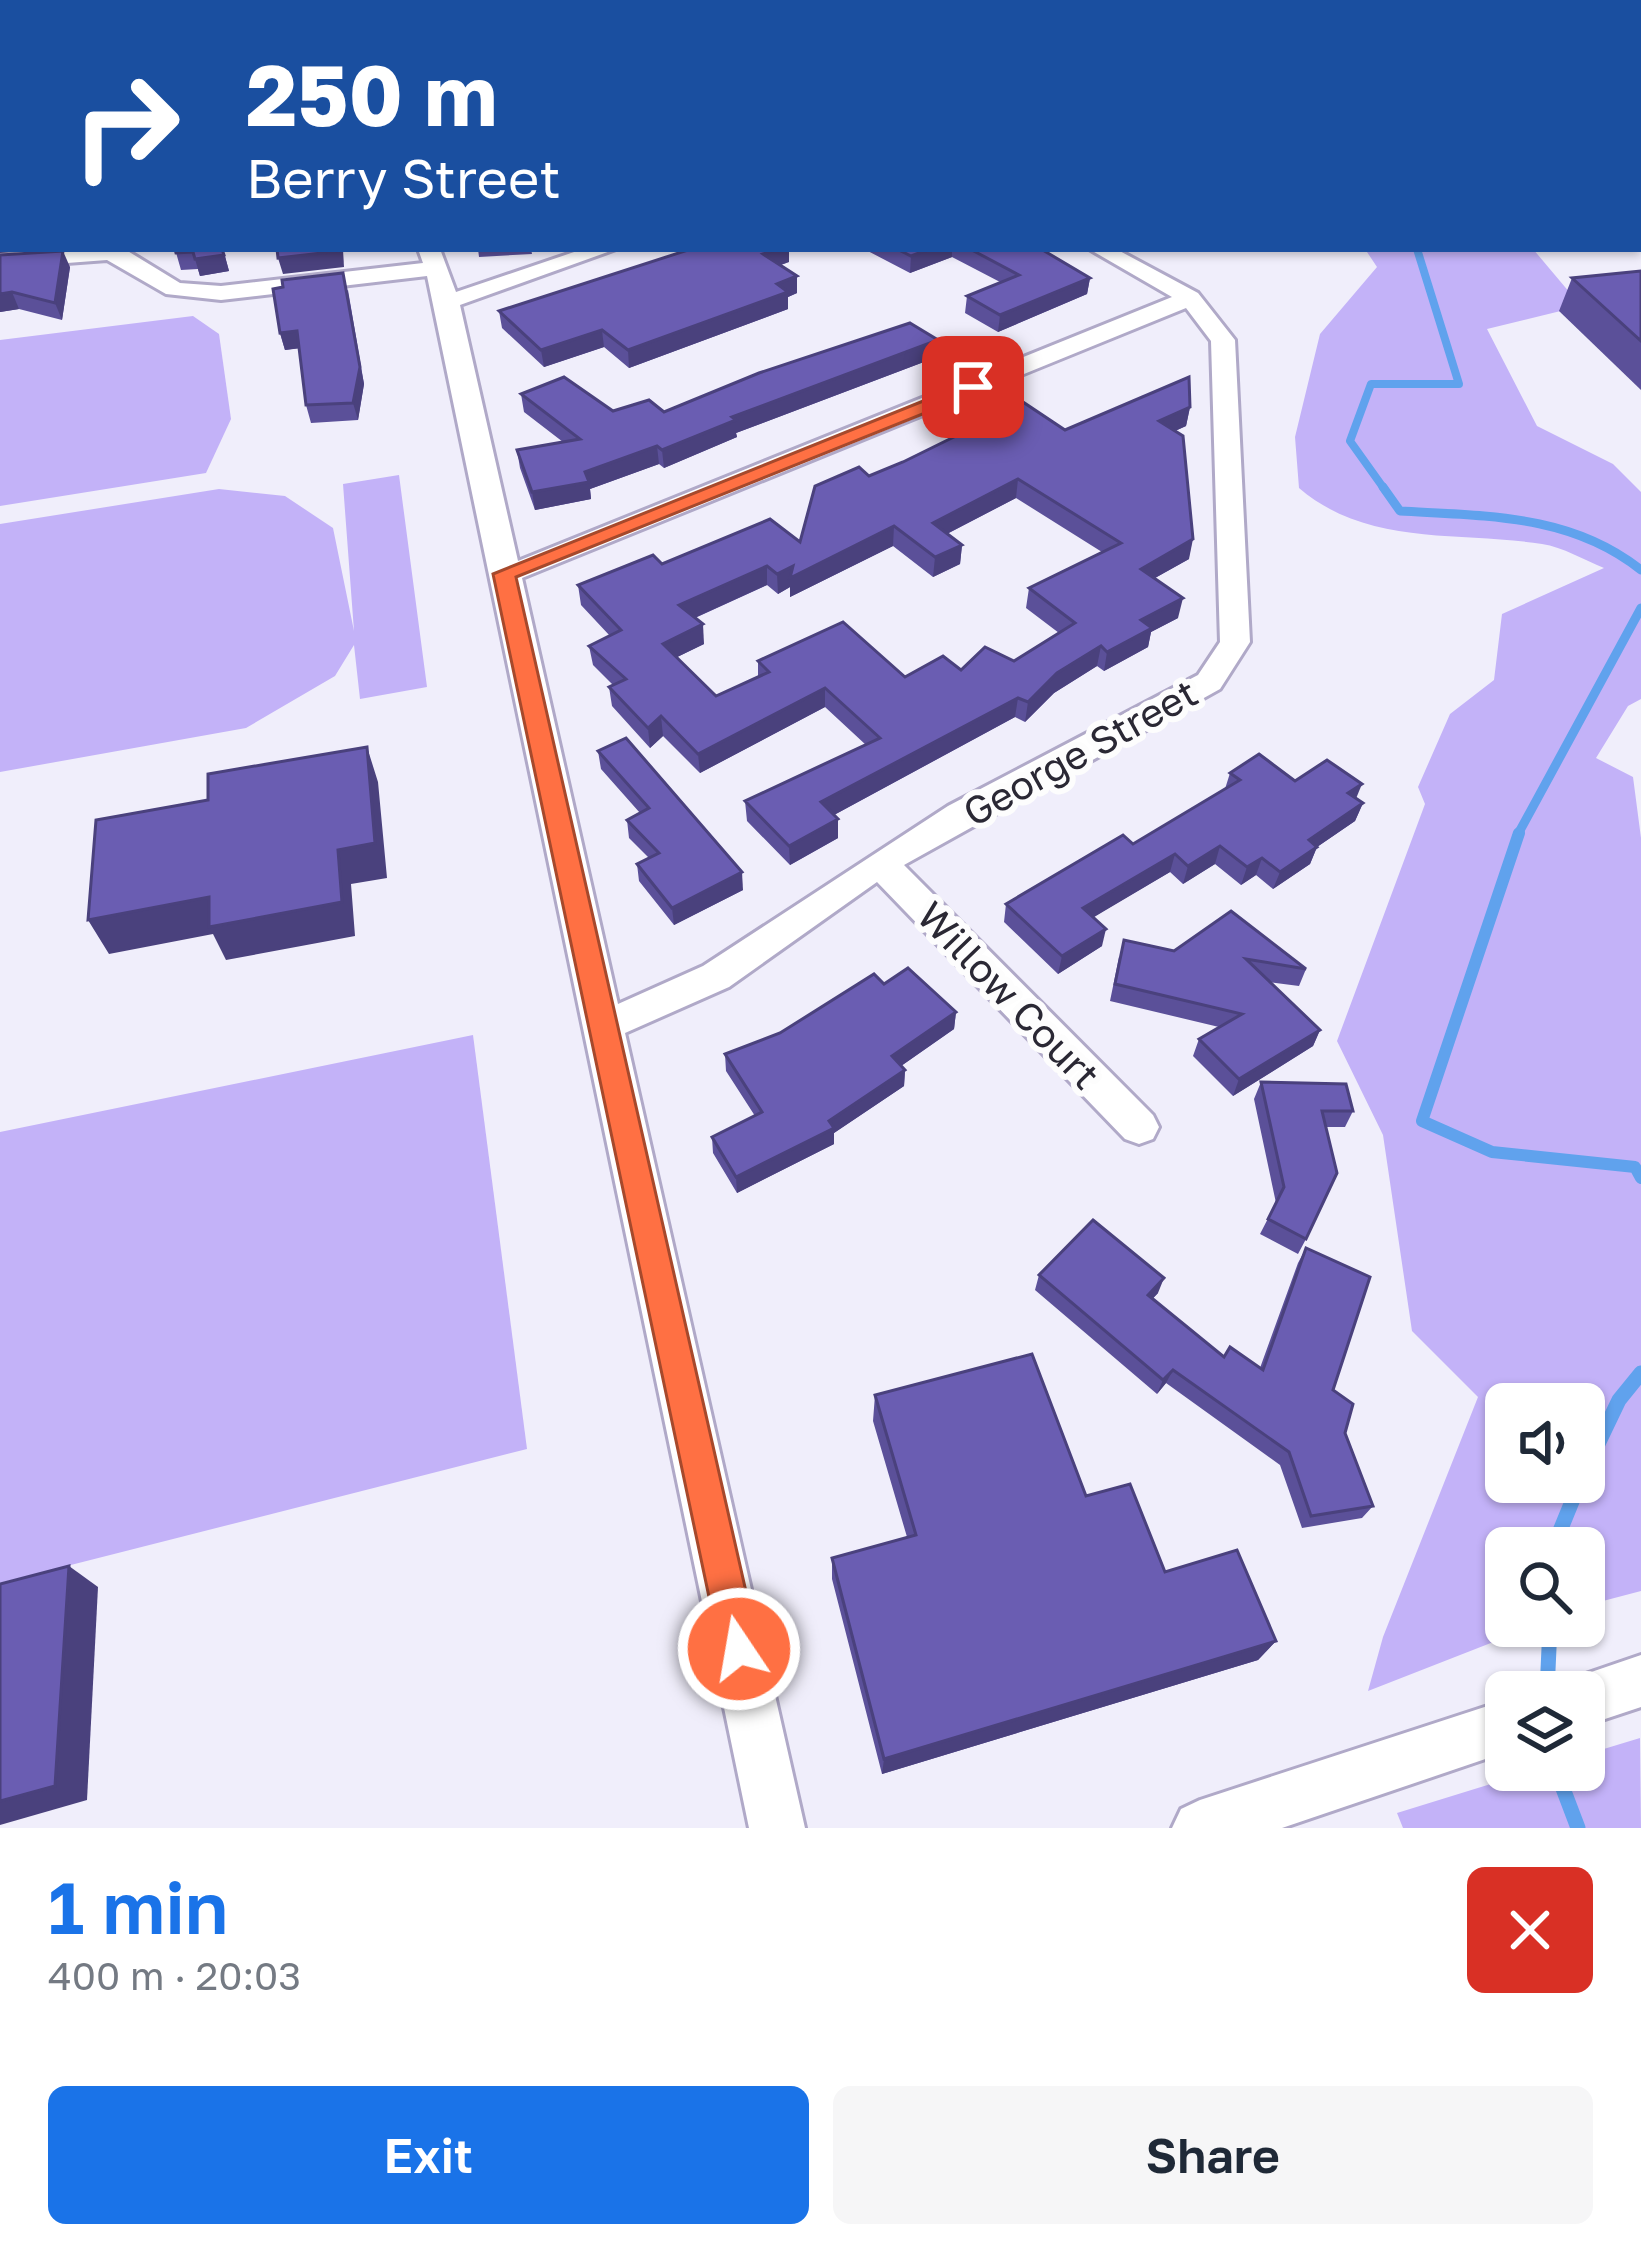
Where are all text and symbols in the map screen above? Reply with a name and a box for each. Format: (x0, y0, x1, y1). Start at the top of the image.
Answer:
text: 250 m (246, 44, 498, 144)
icon: right (48, 48, 204, 204)
text: Berry Street (246, 145, 561, 210)
pin (922, 336, 1024, 438)
icon: arrive (940, 354, 1006, 420)
street label: George Street (955, 668, 1205, 836)
street label: Willow Court (908, 892, 1110, 1098)
map controls (1485, 1383, 1605, 1791)
button: sound (1485, 1383, 1605, 1503)
button: search (1485, 1527, 1605, 1647)
position arrow (676, 1586, 802, 1712)
button: layers (1485, 1671, 1605, 1791)
text: 1 min (48, 1863, 228, 1950)
button: close (1467, 1867, 1593, 1993)
text: 400 m · 20:03 (48, 1952, 301, 1999)
button: Exit (48, 2086, 809, 2224)
button: Share (833, 2086, 1593, 2224)

